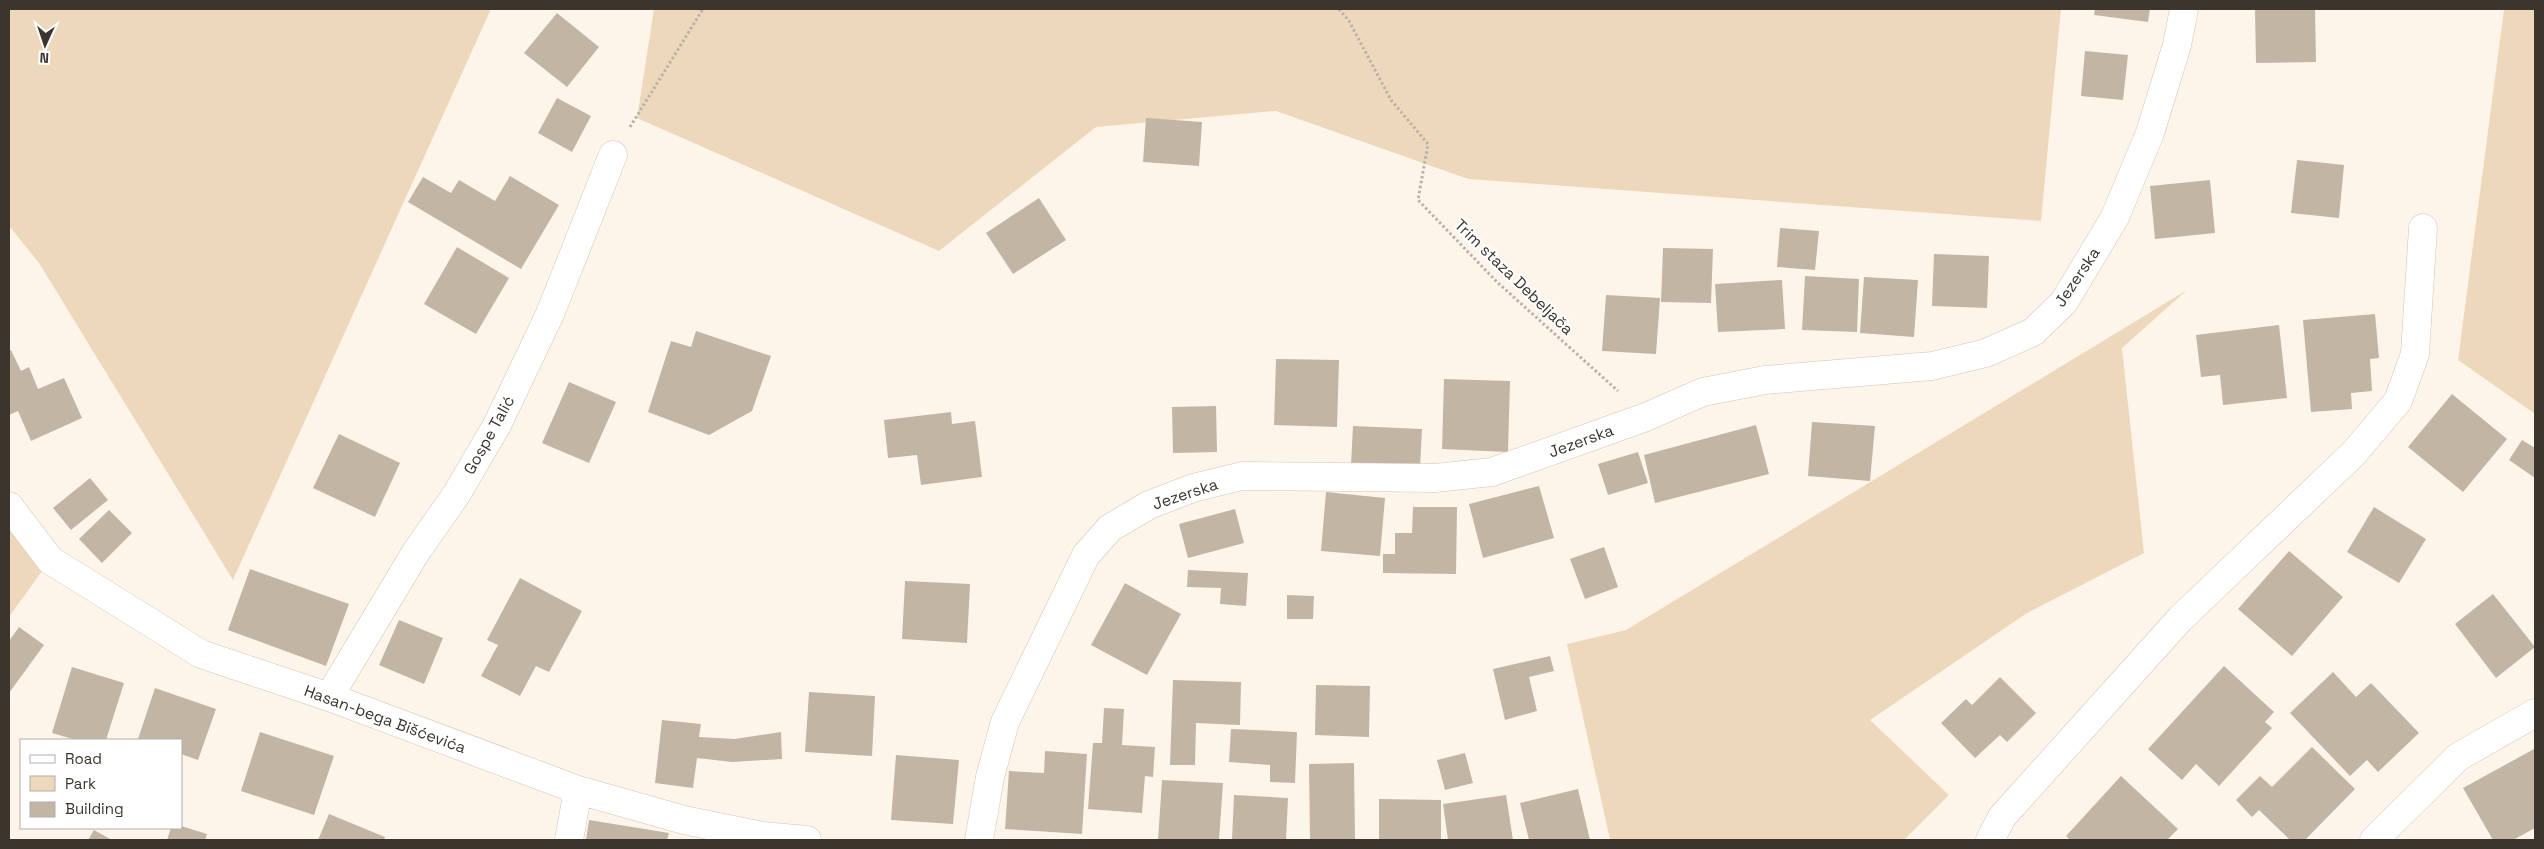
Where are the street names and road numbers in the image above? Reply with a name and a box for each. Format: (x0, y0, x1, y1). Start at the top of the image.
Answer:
street label: Trim staza Debeljača (1450, 215, 1578, 339)
street label: Jezerska (2049, 243, 2105, 311)
street label: Gospe Talić (459, 392, 519, 478)
street label: Jezerska (1546, 420, 1616, 462)
street label: Jezerska (1150, 474, 1220, 514)
street label: Hasan-bega Bišćevića (301, 680, 469, 758)

